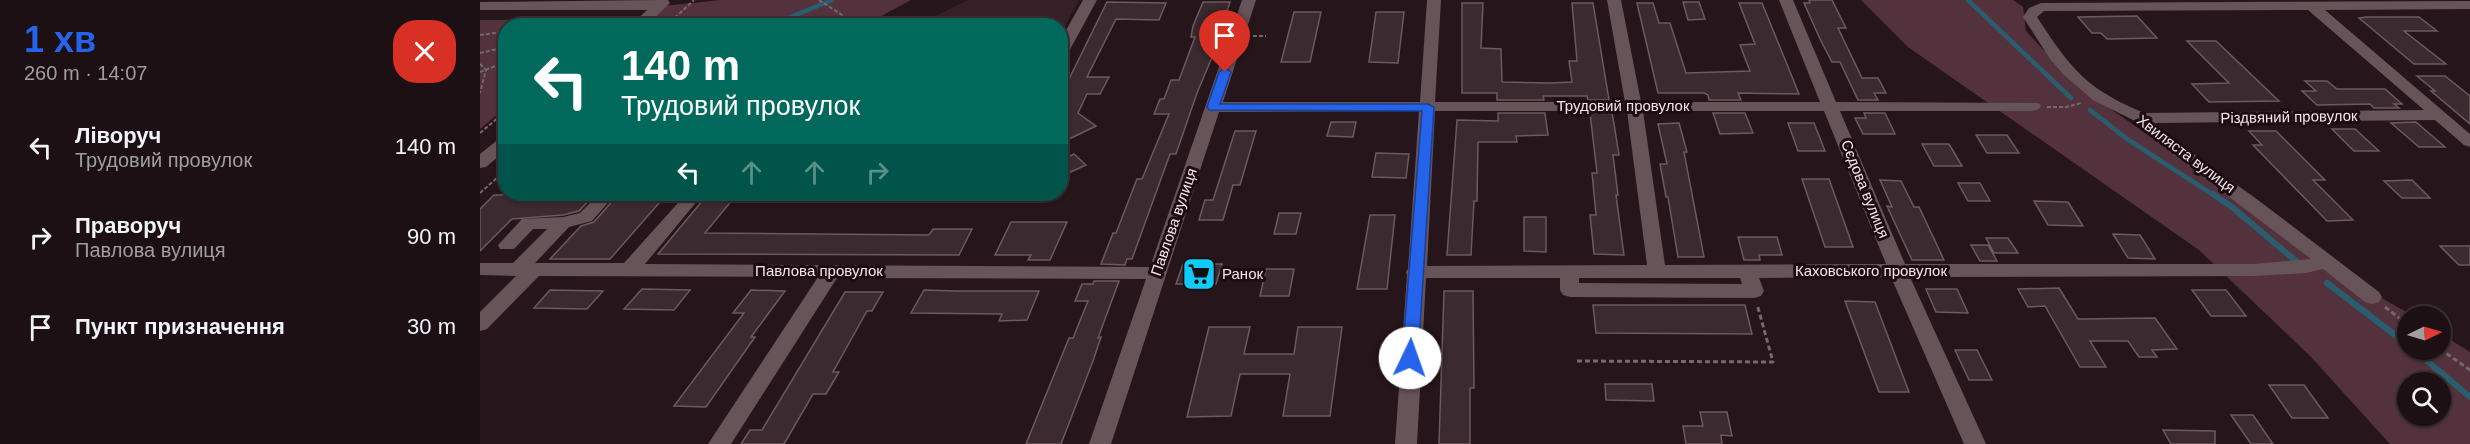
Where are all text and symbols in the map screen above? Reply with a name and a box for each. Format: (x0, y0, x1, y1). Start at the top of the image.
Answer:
pin (1199, 10, 1250, 72)
text: 1 хв (24, 19, 96, 60)
icon: arrive (1208, 19, 1241, 52)
button: close (393, 20, 456, 83)
icon: left (522, 42, 600, 120)
text: 140 m (621, 42, 740, 89)
text: 260 m · 14:07 (24, 62, 147, 84)
text: Трудовий провулок (621, 91, 860, 121)
street label: Трудовий провулок (1557, 97, 1690, 114)
street label: Різдвяний провулок (2220, 107, 2358, 126)
street label: Хвиляста вулиця (2134, 111, 2239, 196)
text: Ліворуч (75, 123, 161, 148)
icon: left (24, 131, 57, 164)
text: 140 m (395, 134, 456, 159)
street label: Сєдова вулиця (1838, 137, 1893, 240)
text: Трудовий провулок (75, 149, 252, 171)
icon: left (672, 156, 705, 189)
icon: ahead (735, 156, 768, 189)
icon: ahead (798, 156, 831, 189)
icon: right (861, 156, 894, 189)
street label: Павлова вулиця (1147, 166, 1200, 278)
text: Праворуч (75, 213, 181, 238)
icon: right (24, 221, 57, 254)
text: 90 m (407, 224, 456, 249)
text: Павлова вулиця (75, 239, 226, 261)
supermarket icon: Ранок (1181, 256, 1217, 292)
street label: Павлова провулок (755, 262, 883, 279)
street label: Каховського провулок (1795, 262, 1947, 279)
place label: Ранок (1222, 265, 1263, 282)
north arrow (2397, 306, 2451, 360)
map controls (2397, 306, 2451, 426)
icon: arrive (24, 311, 57, 344)
text: Пункт призначення (75, 314, 285, 339)
text: 30 m (407, 314, 456, 339)
position arrow (1378, 326, 1442, 390)
button: search (2397, 372, 2451, 426)

